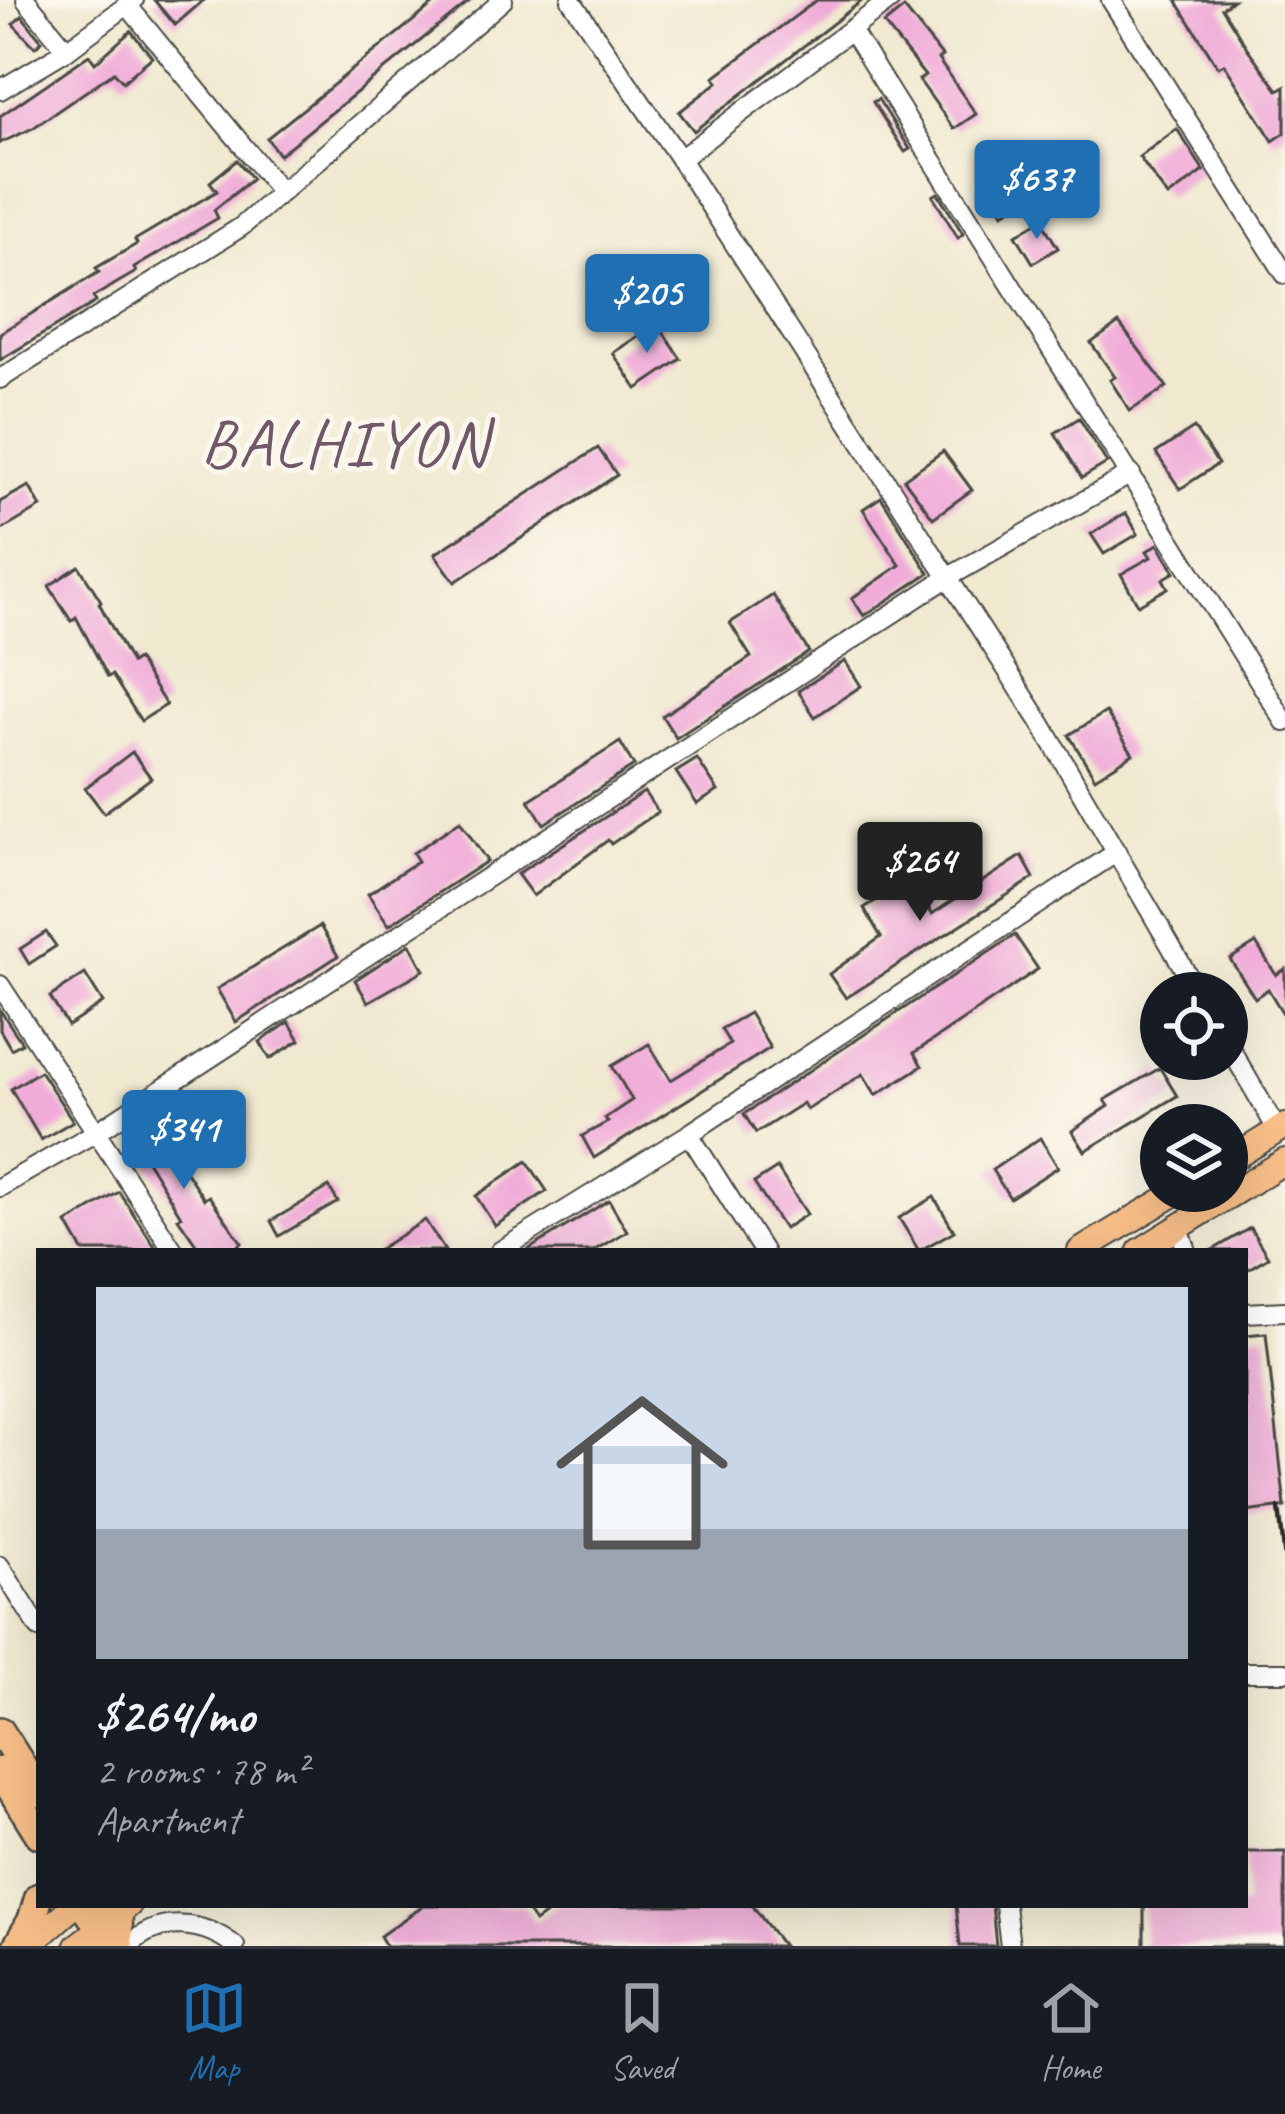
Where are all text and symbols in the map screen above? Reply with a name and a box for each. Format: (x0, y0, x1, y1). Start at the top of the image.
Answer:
pin: $637 (966, 140, 1108, 242)
text: $637 (1002, 154, 1072, 203)
pin: $205 (576, 254, 718, 356)
text: $205 (612, 268, 682, 317)
district label: BALHIYON (201, 402, 496, 485)
pin: $264 (849, 822, 991, 924)
text: $264 (884, 836, 956, 885)
map controls (1140, 972, 1248, 1212)
button: locate (1140, 972, 1248, 1080)
pin: $341 (113, 1090, 255, 1192)
text: $341 (149, 1104, 219, 1153)
button: layers (1140, 1104, 1248, 1212)
icon: home (534, 1365, 750, 1581)
text: $264/mo (96, 1683, 254, 1747)
text: 2 rooms · 78 m² (96, 1747, 307, 1796)
text: Apartment (96, 1796, 239, 1845)
tab: Map (181, 1975, 247, 2089)
tab: Saved (609, 1975, 675, 2089)
tab: Home (1038, 1975, 1104, 2089)

